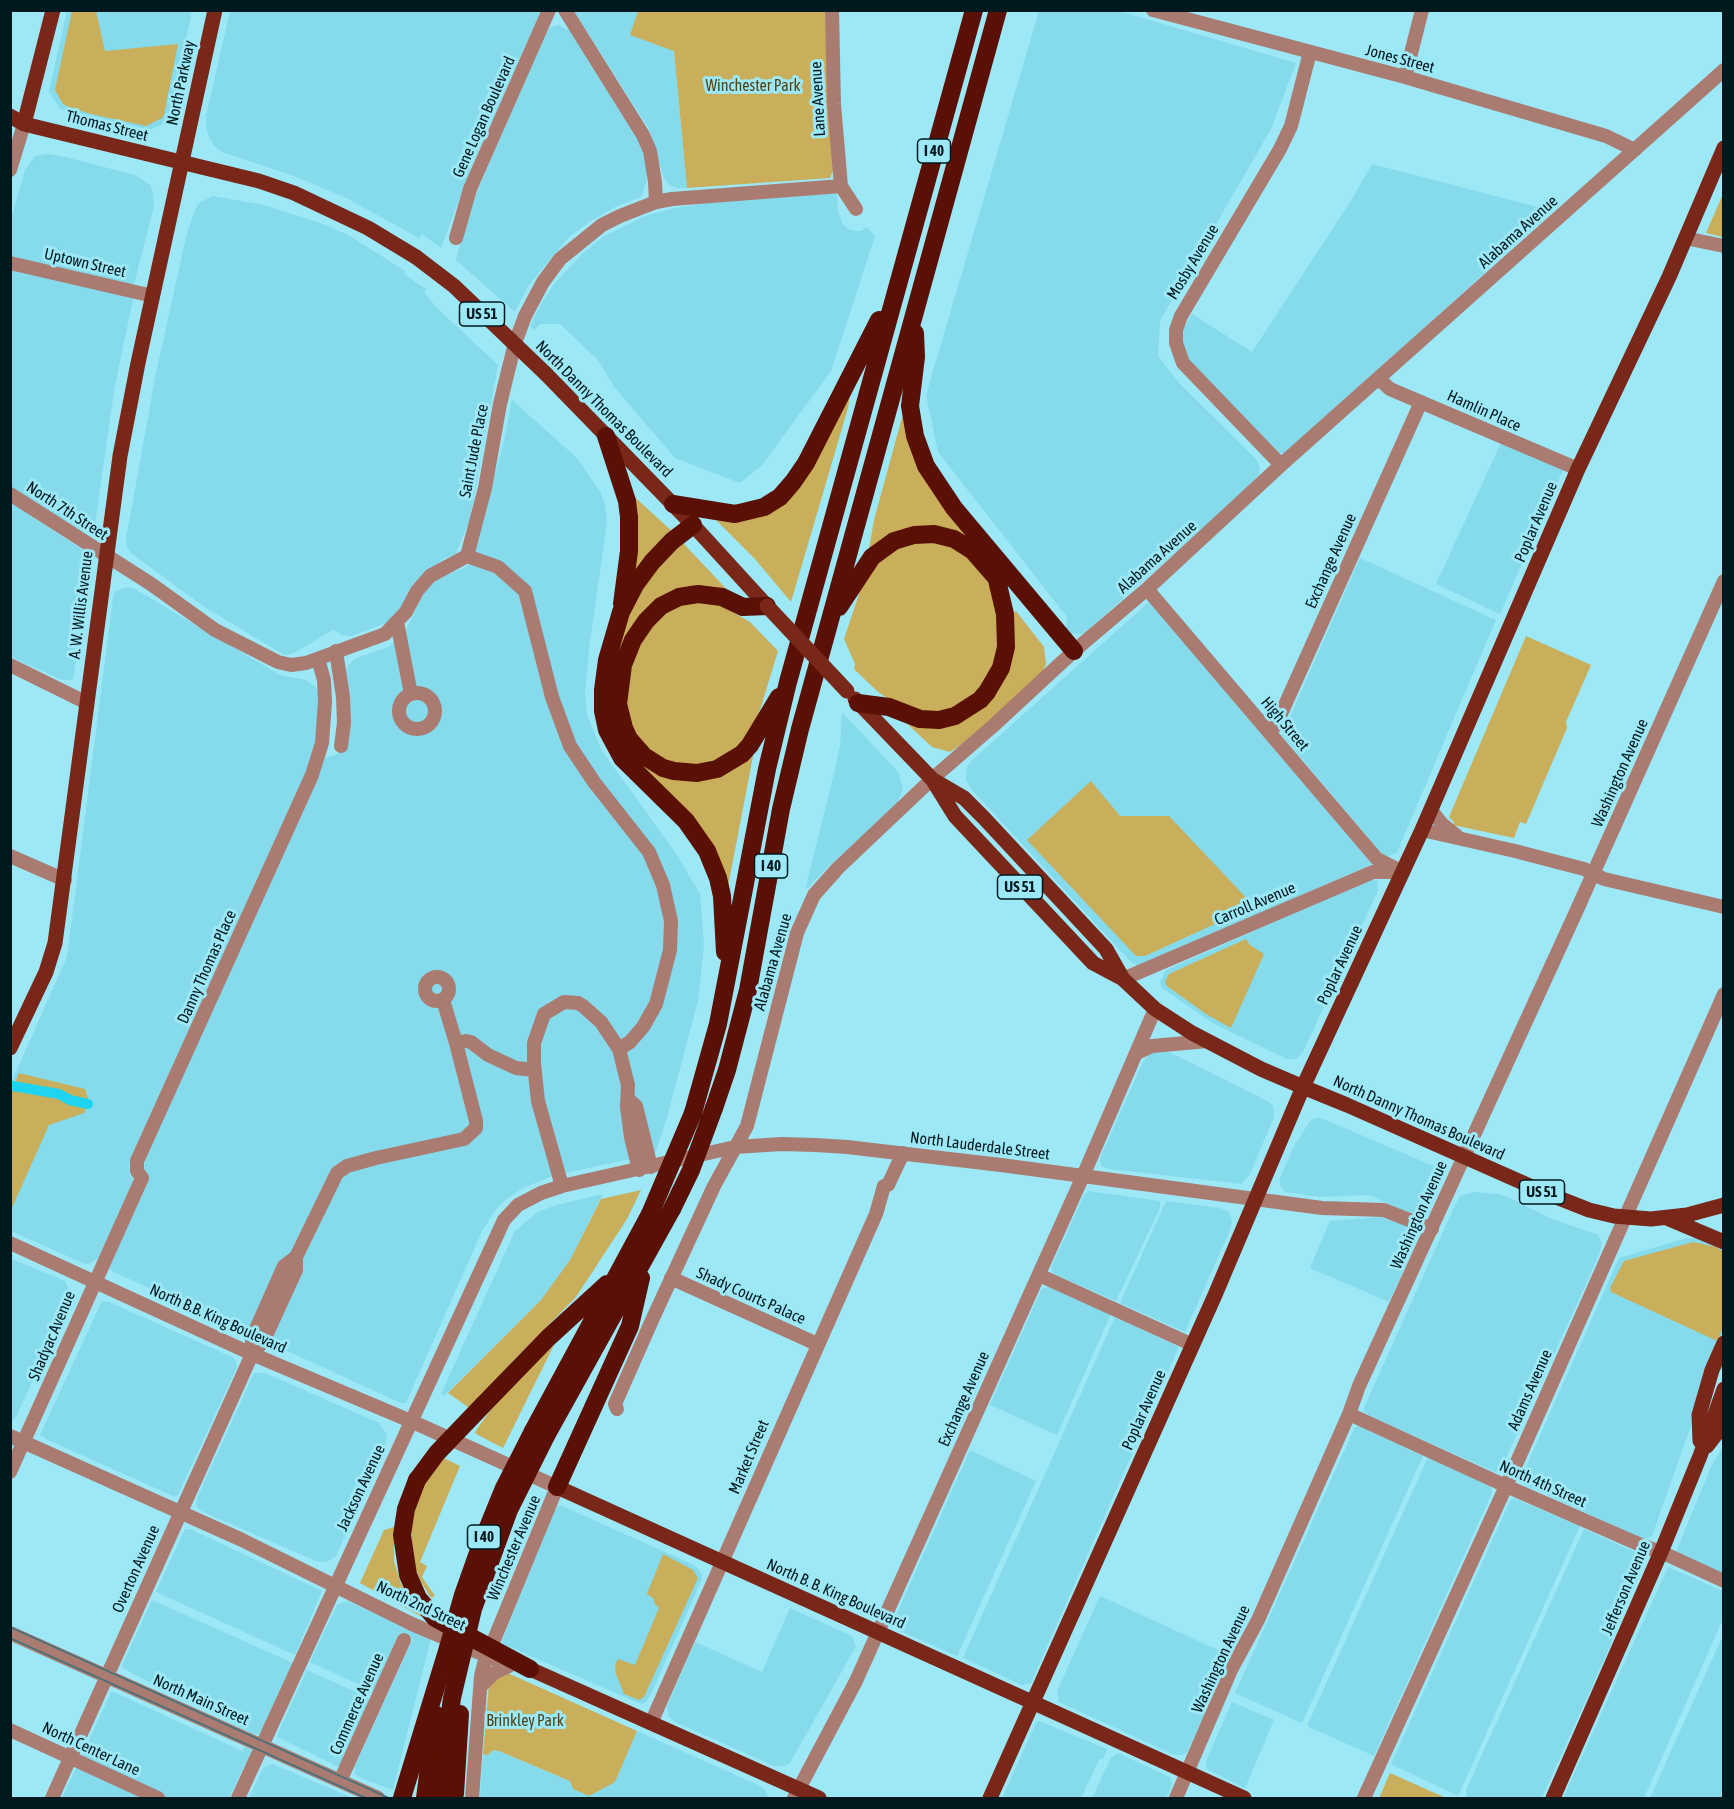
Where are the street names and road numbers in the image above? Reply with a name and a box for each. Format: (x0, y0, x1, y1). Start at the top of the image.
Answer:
street label: North Parkway (163, 39, 199, 127)
street label: Jones Street (1363, 41, 1437, 77)
street label: Gene Logan Boulevard (449, 53, 519, 181)
street label: Lane Avenue (806, 61, 830, 137)
street label: Thomas Street (64, 107, 150, 145)
road number: I 40 (918, 139, 950, 163)
street label: Alabama Avenue (1474, 191, 1562, 273)
street label: Mosby Avenue (1163, 221, 1223, 303)
street label: Uptown Street (42, 244, 128, 282)
road number: US 51 (460, 302, 504, 326)
street label: North Danny Thomas Boulevard (532, 337, 676, 481)
street label: Hamlin Place (1444, 386, 1524, 436)
street label: Saint Jude Place (456, 403, 492, 499)
street label: North 7th Street (23, 478, 111, 544)
street label: Poplar Avenue (1510, 479, 1562, 565)
street label: Exchange Avenue (1301, 510, 1361, 612)
street label: Alabama Avenue (1113, 516, 1201, 598)
street label: A. W. Willis Avenue (65, 550, 97, 660)
street label: High Street (1257, 693, 1313, 755)
street label: Washington Avenue (1588, 716, 1652, 830)
road number: I 40 (754, 854, 788, 878)
road number: US 51 (998, 875, 1042, 899)
street label: Carroll Avenue (1211, 878, 1299, 930)
street label: Danny Thomas Place (173, 907, 241, 1027)
street label: Alabama Avenue (750, 911, 796, 1013)
street label: Poplar Avenue (1313, 922, 1367, 1008)
street label: North Danny Thomas Boulevard (1330, 1071, 1508, 1165)
street label: North Lauderdale Street (909, 1128, 1051, 1164)
street label: Washington Avenue (1387, 1158, 1451, 1272)
road number: US 51 (1520, 1180, 1564, 1204)
street label: Shady Courts Palace (693, 1263, 809, 1329)
street label: North B.B. King Boulevard (147, 1280, 289, 1358)
street label: Shadyac Avenue (24, 1288, 80, 1384)
street label: Adams Avenue (1504, 1347, 1556, 1433)
street label: Exchange Avenue (934, 1348, 994, 1450)
street label: Poplar Avenue (1118, 1367, 1170, 1453)
street label: Market Street (725, 1417, 773, 1497)
street label: Jackson Avenue (333, 1442, 389, 1534)
street label: North 4th Street (1496, 1456, 1590, 1512)
street label: Winchester Avenue (483, 1492, 545, 1604)
street label: Overton Avenue (108, 1522, 164, 1616)
road number: I 40 (468, 1525, 500, 1549)
street label: Jefferson Avenue (1598, 1538, 1654, 1638)
street label: North B. B. King Boulevard (764, 1555, 908, 1633)
street label: North 2nd Street (373, 1577, 469, 1635)
street label: Washington Avenue (1188, 1602, 1254, 1716)
street label: Commerce Avenue (326, 1650, 388, 1758)
street label: North Main Street (150, 1670, 252, 1730)
street label: North Center Lane (39, 1718, 143, 1780)

